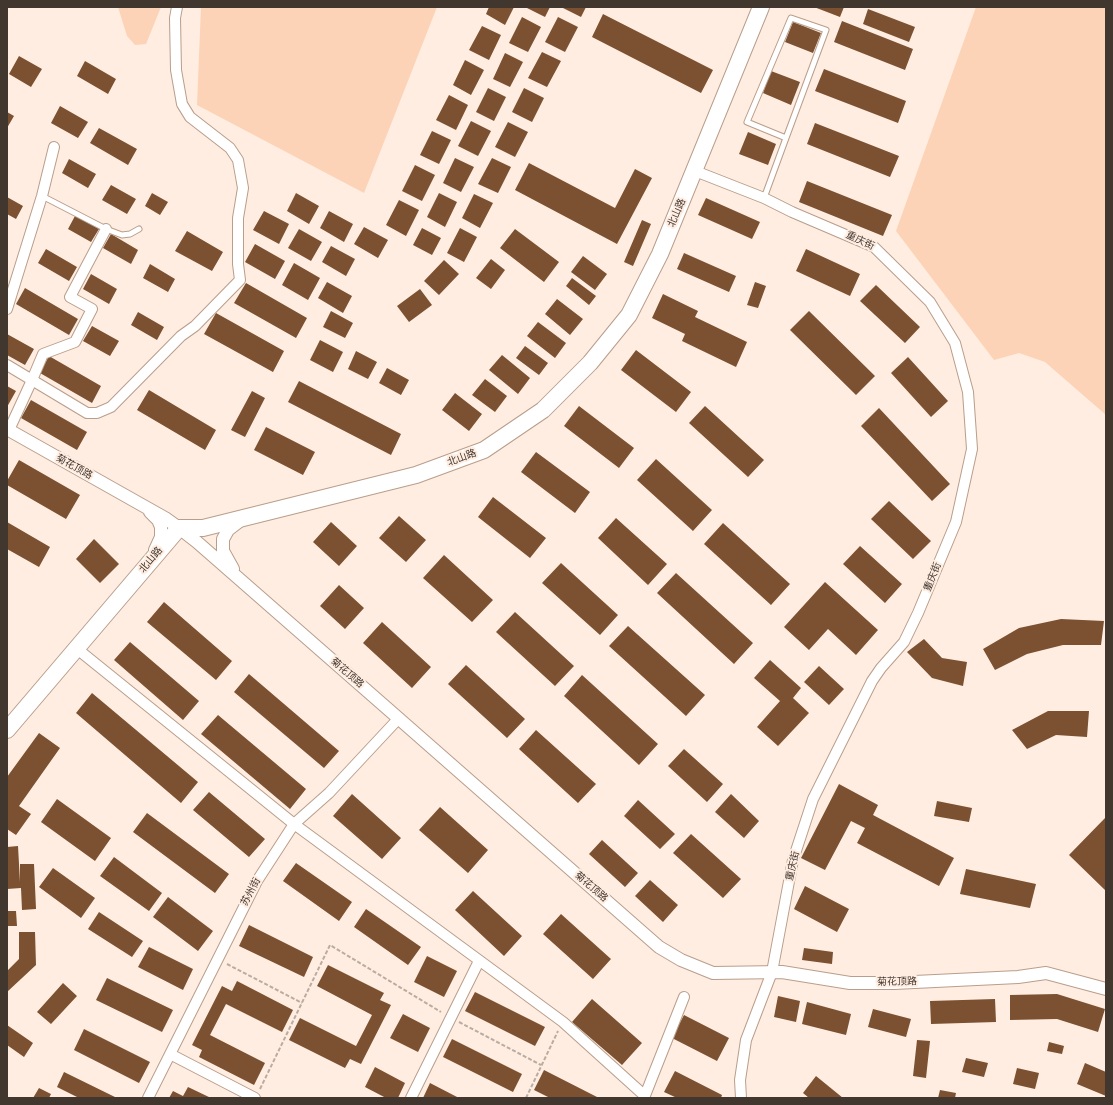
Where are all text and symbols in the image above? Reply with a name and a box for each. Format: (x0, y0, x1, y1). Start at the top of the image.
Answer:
street label: 北山路 (666, 197, 688, 229)
street label: 重庆街 (844, 229, 876, 253)
street label: 北山路 (446, 447, 478, 469)
street label: 菊花顶路 (54, 452, 94, 482)
street label: 北山路 (137, 545, 165, 575)
street label: 重庆街 (922, 561, 944, 593)
street label: 菊花顶路 (328, 655, 366, 691)
street label: 重庆街 (784, 850, 802, 882)
street label: 菊花顶路 (572, 869, 610, 905)
street label: 苏州街 (239, 876, 263, 908)
street label: 菊花顶路 (877, 976, 917, 988)

